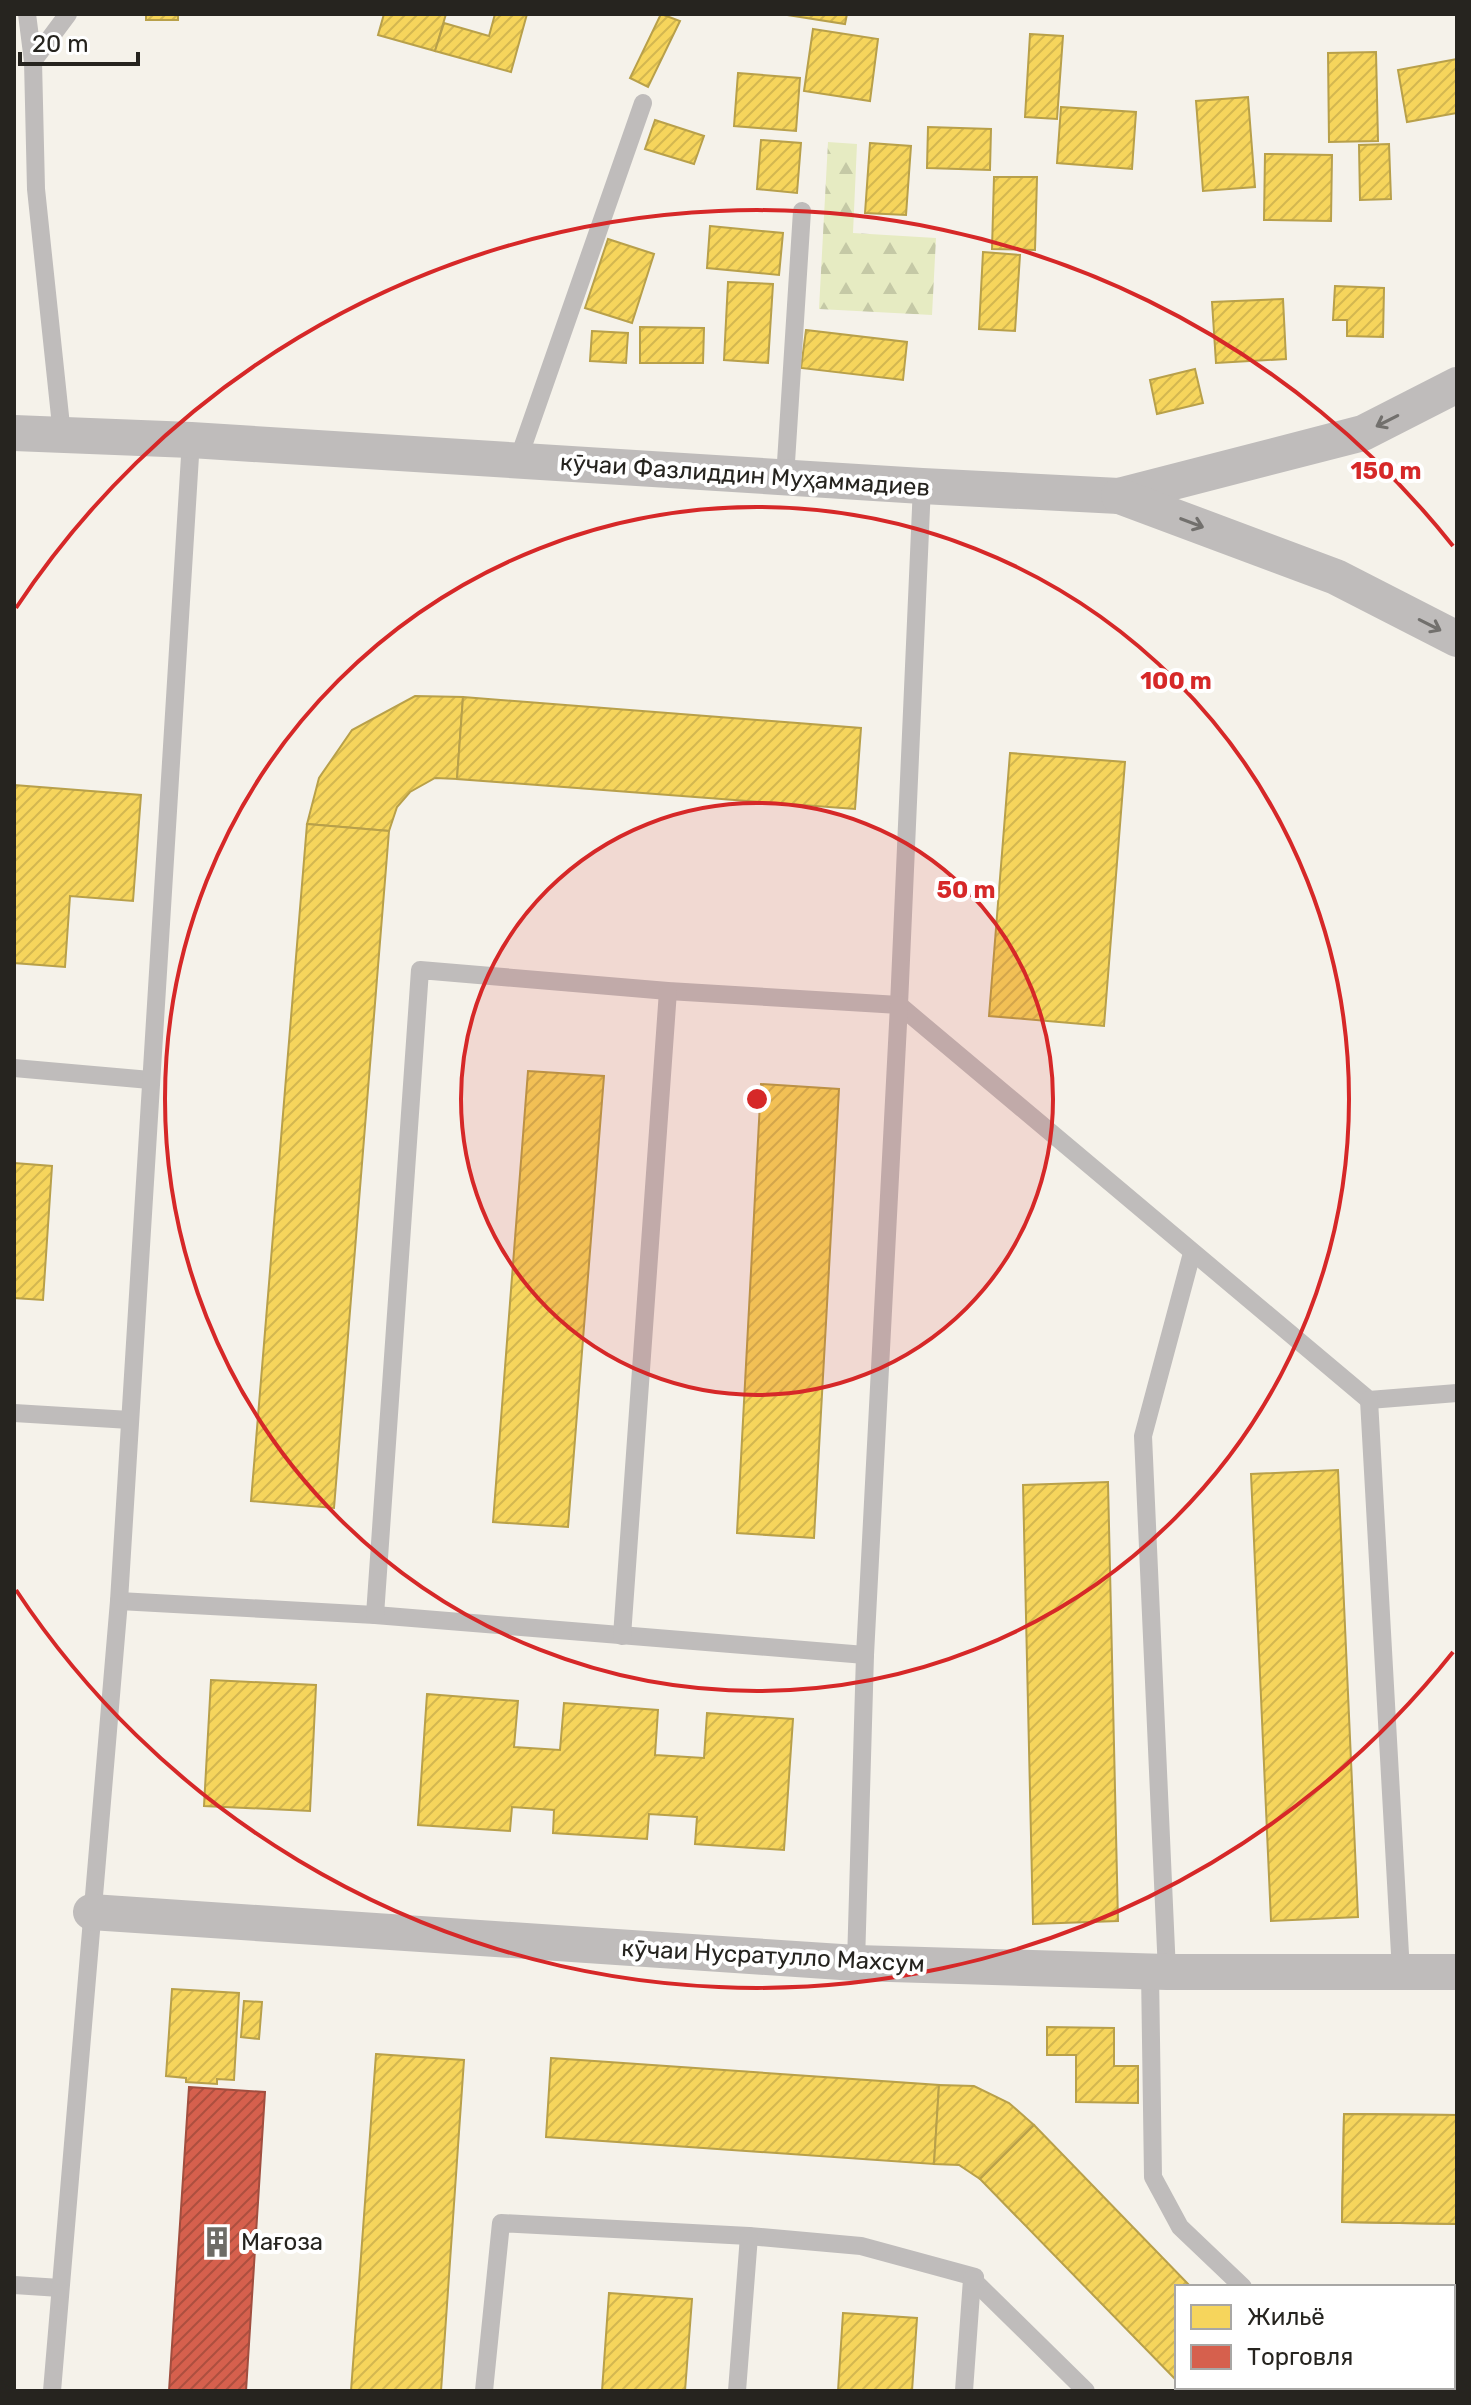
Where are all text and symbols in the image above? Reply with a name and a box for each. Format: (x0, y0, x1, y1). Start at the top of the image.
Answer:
scale bar (20, 16, 138, 66)
text: 20 m (32, 30, 89, 58)
one-way arrow (1376, 413, 1400, 429)
street label: кӯчаи Фазлиддин Муҳаммадиев (559, 448, 931, 502)
text: 150 m (1351, 457, 1421, 485)
one-way arrow (1179, 517, 1204, 531)
one-way arrow (1418, 618, 1442, 634)
text: 100 m (1140, 667, 1212, 695)
text: 50 m (937, 876, 995, 904)
centre of rings (743, 1085, 771, 1113)
street label: кӯчаи Нусратулло Махсум (621, 1934, 925, 1978)
building icon: Мағоза (200, 2225, 234, 2259)
place label: Мағоза (241, 2228, 323, 2256)
legend (1175, 2285, 1455, 2389)
text: Жильё (1247, 2303, 1325, 2331)
text: Торговля (1247, 2343, 1353, 2371)

